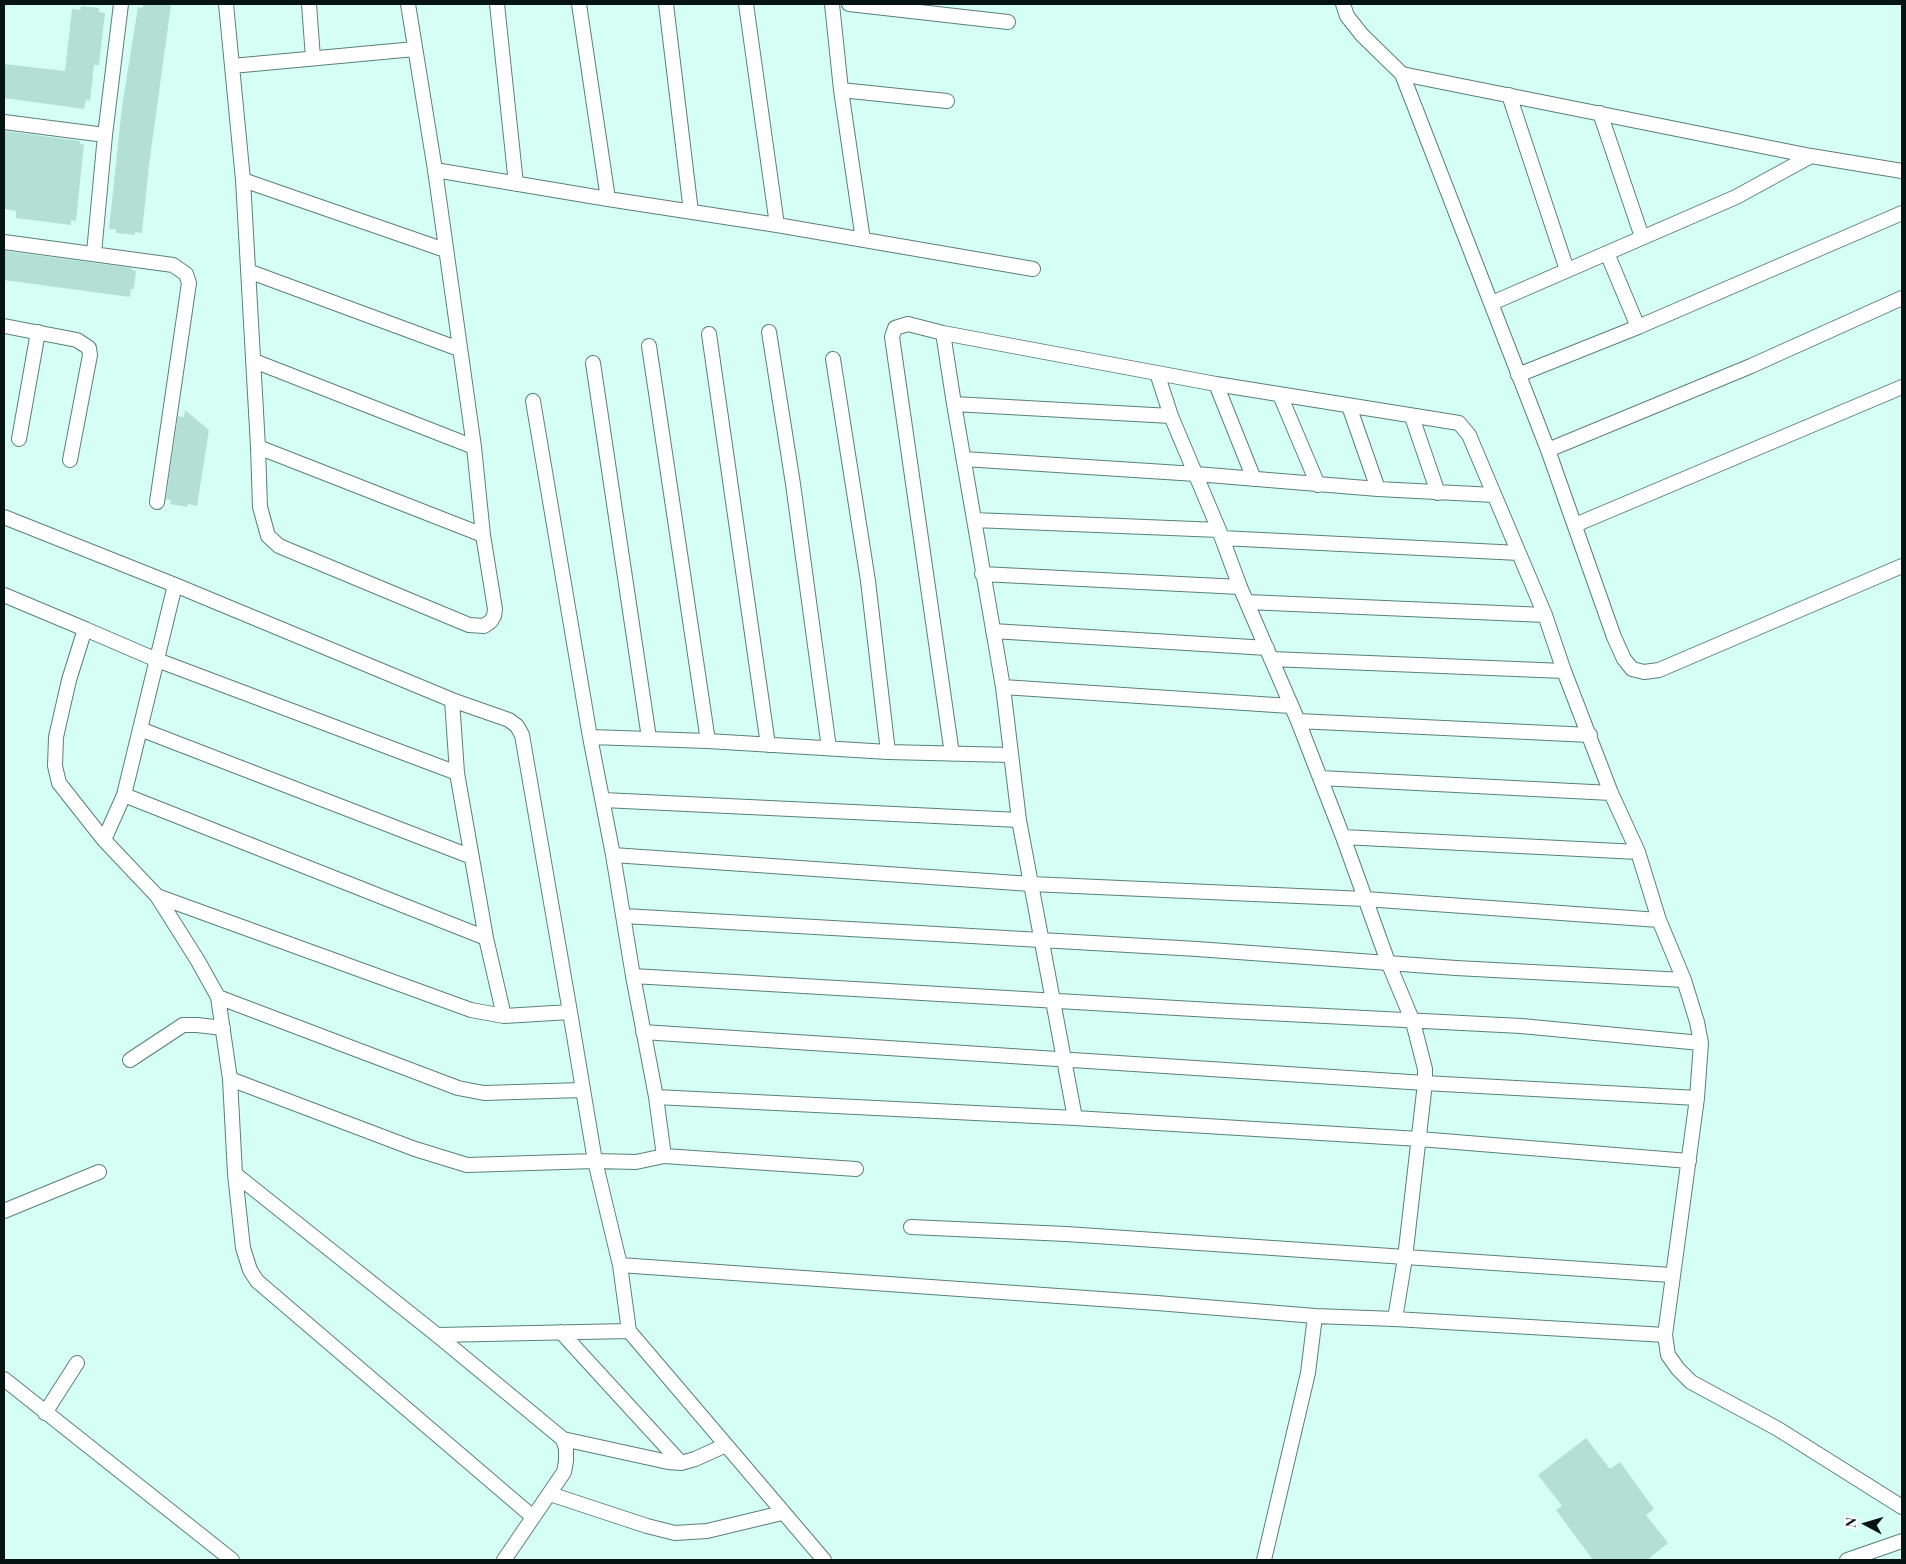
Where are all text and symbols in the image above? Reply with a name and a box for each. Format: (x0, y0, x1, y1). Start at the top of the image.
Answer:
north arrow (1841, 1499, 1891, 1549)
text: N (1841, 1516, 1861, 1528)

